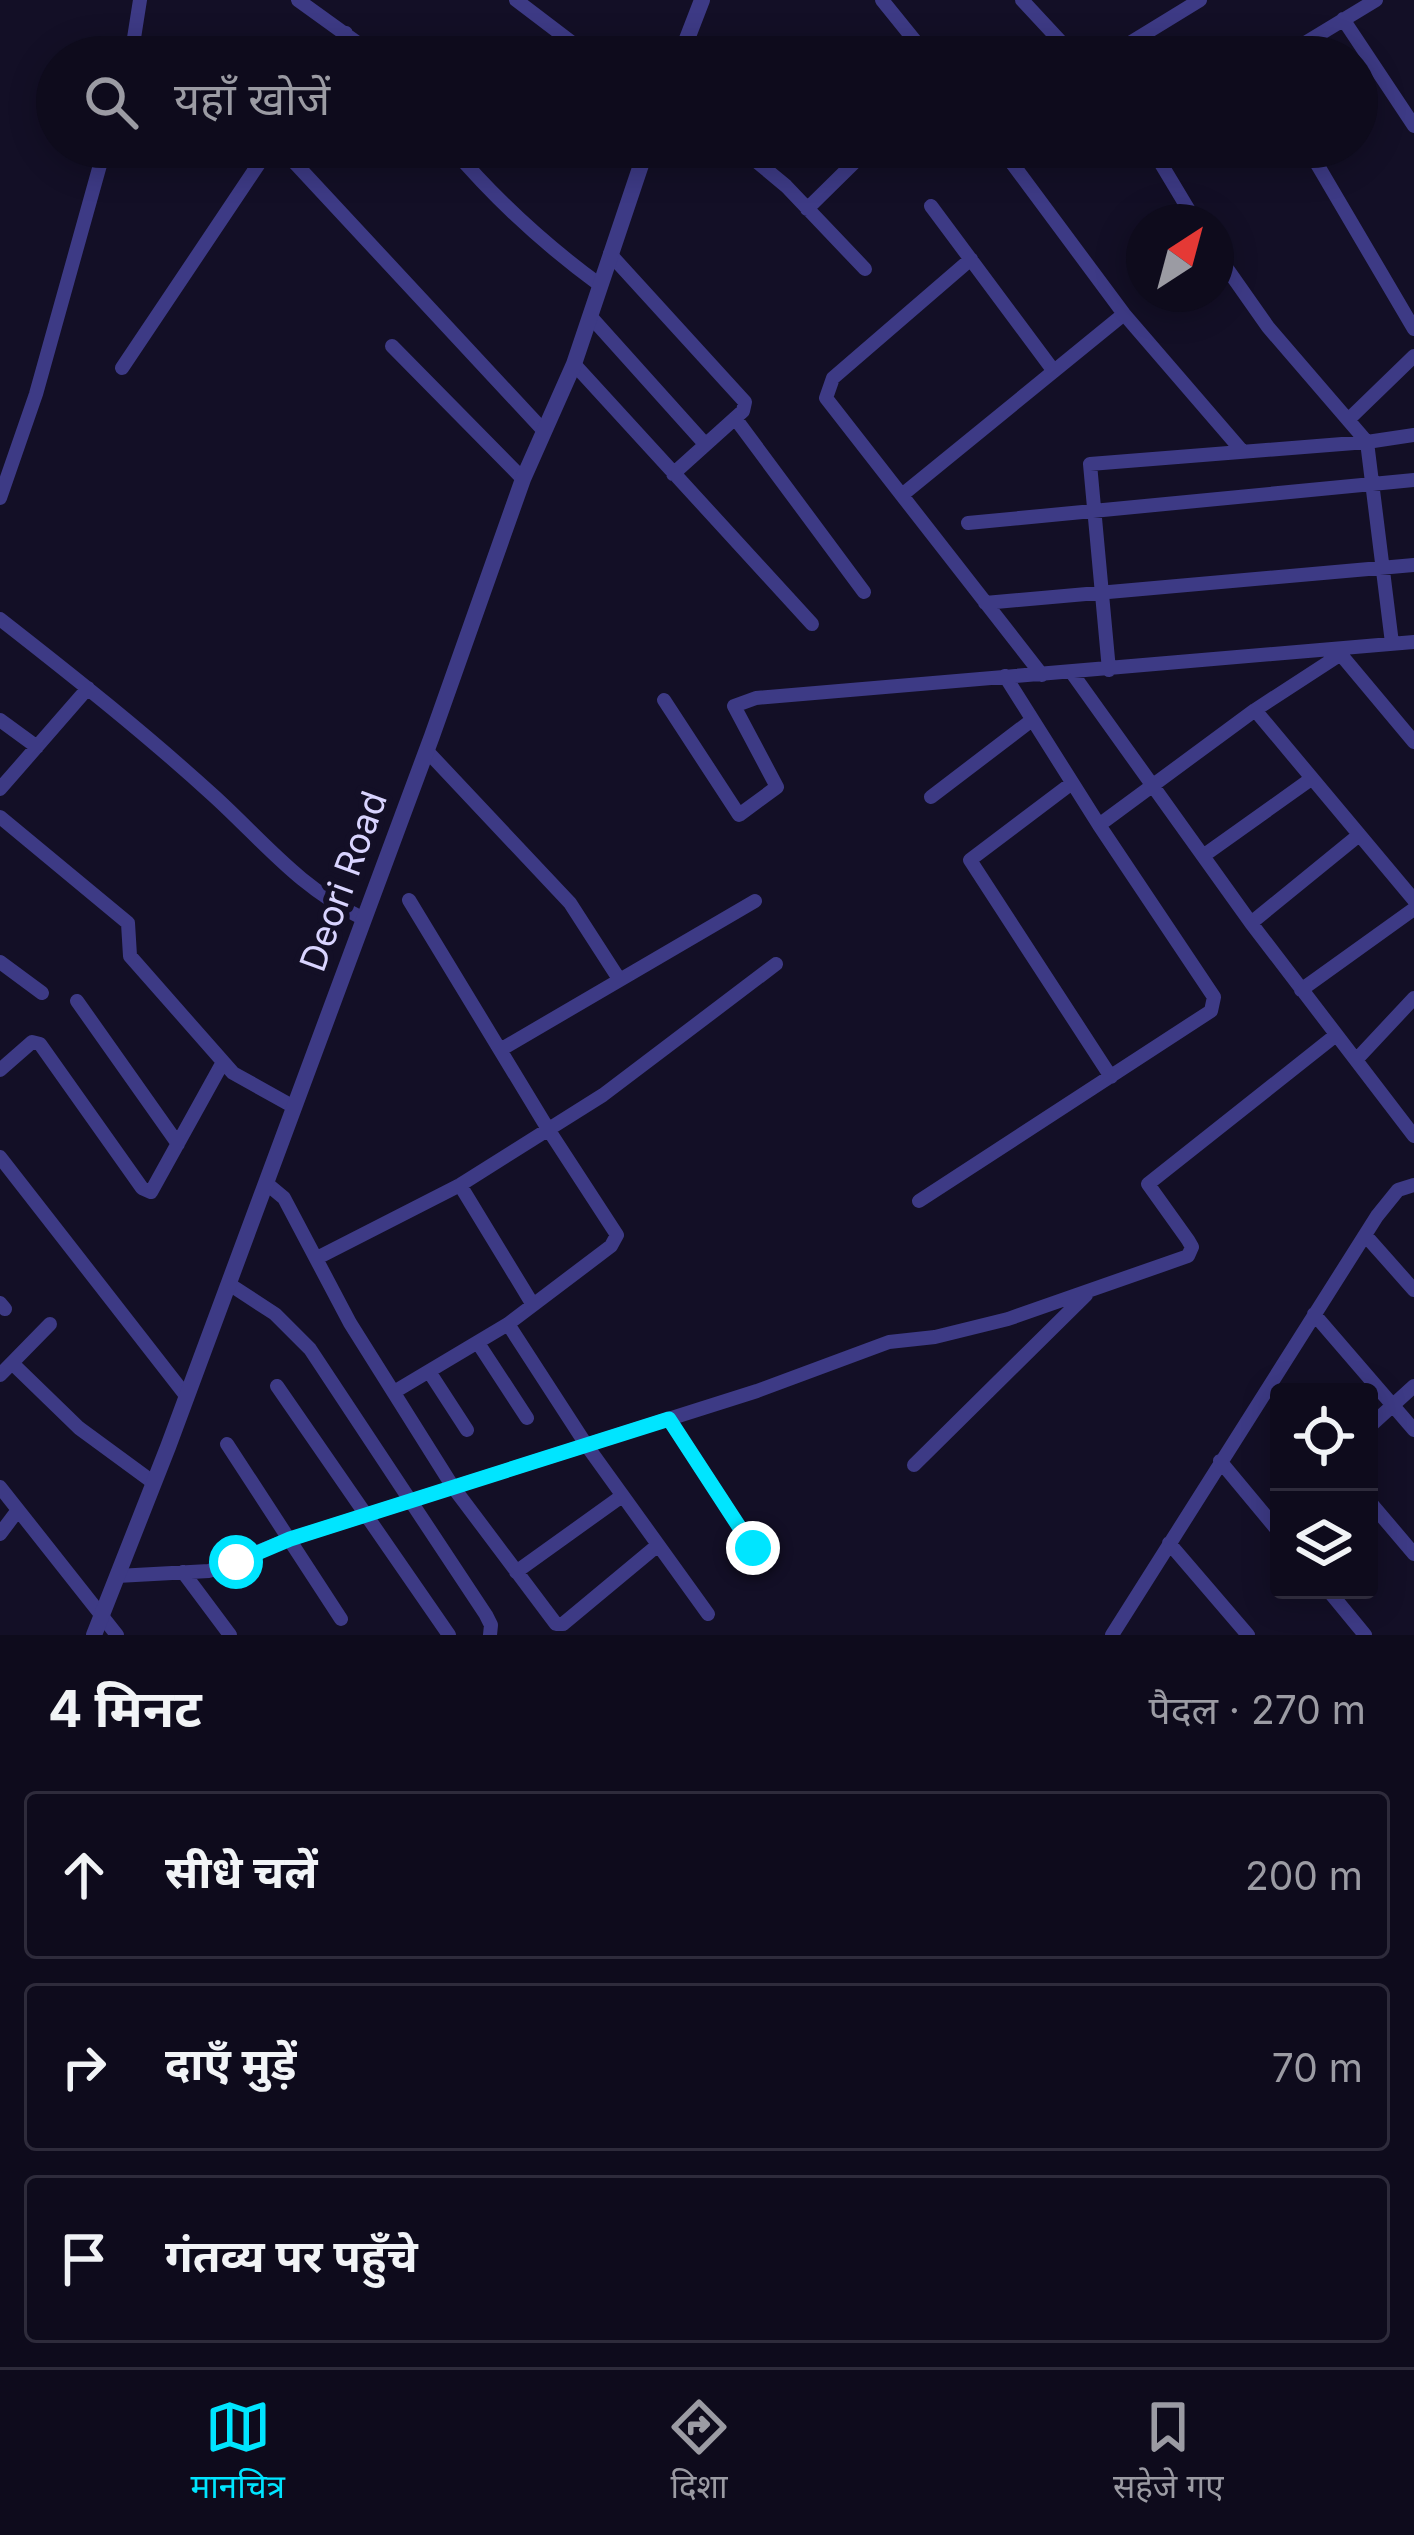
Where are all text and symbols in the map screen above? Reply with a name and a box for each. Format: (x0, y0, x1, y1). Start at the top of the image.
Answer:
search box (36, 36, 1378, 168)
icon: search (78, 69, 144, 135)
text: यहाँ खोजें (174, 71, 330, 126)
north arrow (1126, 204, 1234, 312)
street label: Deori Road (290, 785, 396, 977)
map controls (1270, 1383, 1378, 1599)
button: locate (1270, 1383, 1378, 1491)
button: layers (1270, 1491, 1378, 1599)
route end (726, 1521, 780, 1575)
route start (209, 1535, 263, 1589)
text: 4 मिनट (48, 1678, 202, 1739)
text: पैदल · 270 m (1149, 1686, 1366, 1733)
icon: ahead (51, 1842, 117, 1908)
text: सीधे चलें (165, 1844, 318, 1899)
text: 200 m (1245, 1852, 1363, 1899)
icon: right (51, 2034, 117, 2100)
text: दाएँ मुड़ें (165, 2036, 296, 2091)
text: 70 m (1272, 2044, 1363, 2091)
icon: arrive (51, 2226, 117, 2292)
text: गंतव्य पर पहुँचे (165, 2228, 418, 2283)
tab: मानचित्र (191, 2394, 285, 2511)
tab: दिशा (666, 2394, 732, 2511)
tab: सहेजे गए (1113, 2394, 1223, 2511)

